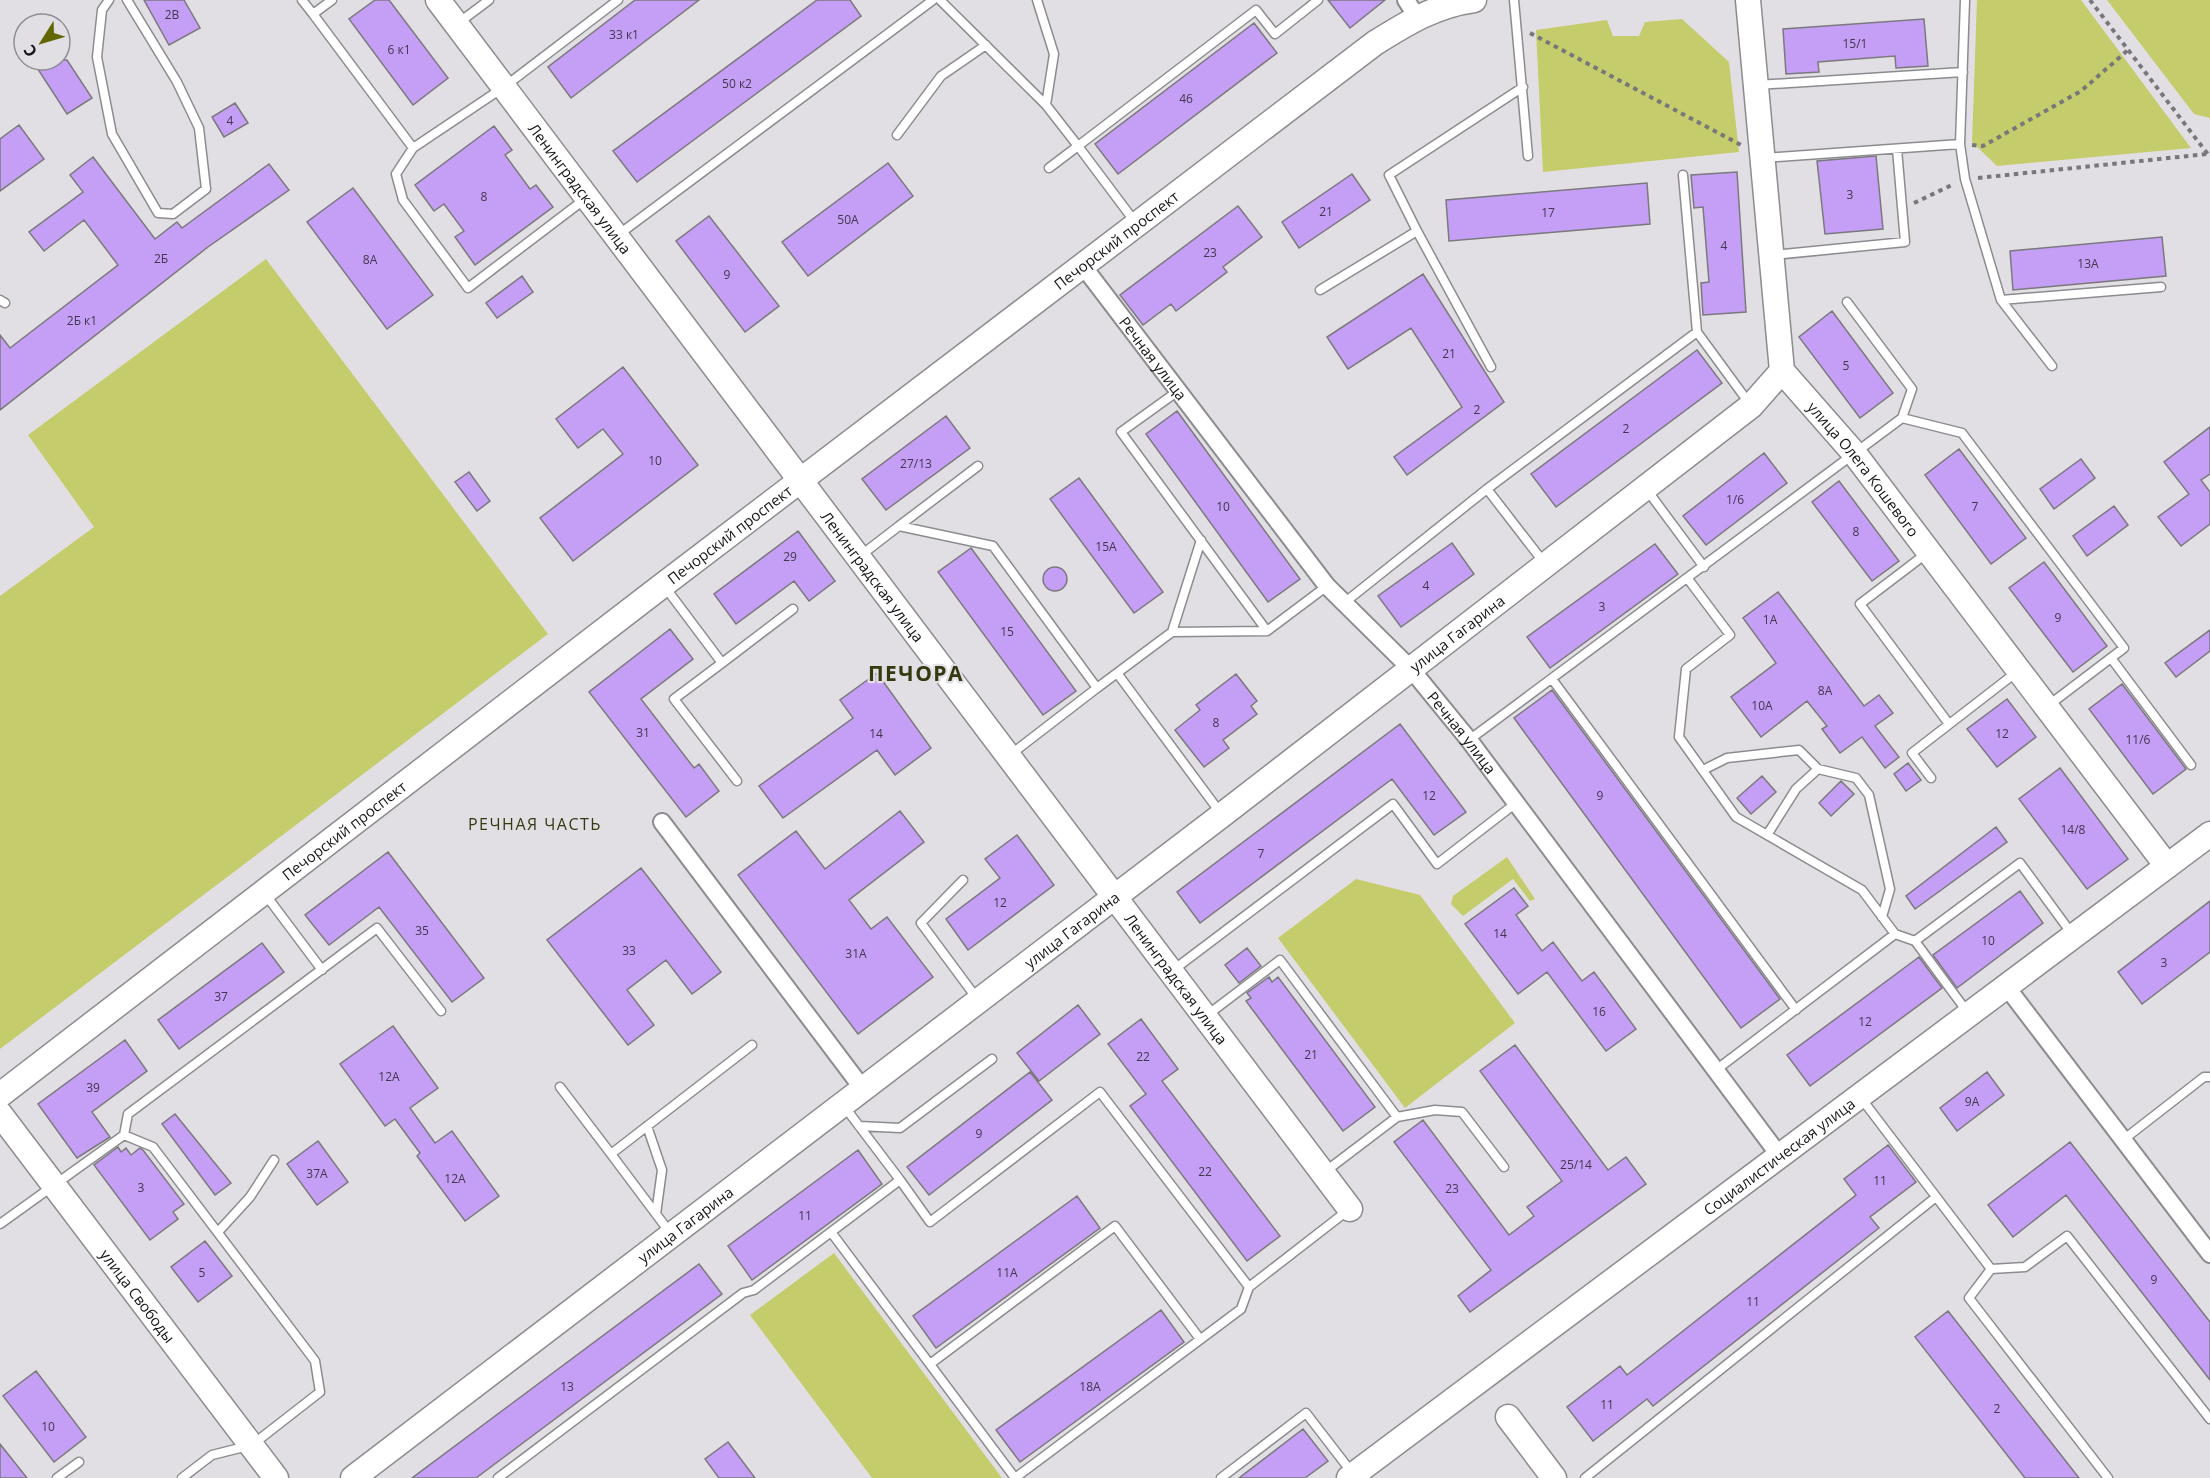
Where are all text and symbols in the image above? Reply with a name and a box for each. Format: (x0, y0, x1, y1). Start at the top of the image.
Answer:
house number: 2В (165, 6, 180, 23)
north arrow (12, 12, 72, 72)
house number: 33 к1 (609, 26, 639, 43)
house number: 15/1 (1843, 35, 1867, 52)
text: С (18, 40, 42, 62)
house number: 6 к1 (387, 41, 411, 58)
house number: 50 к2 (722, 75, 752, 92)
house number: 46 (1179, 90, 1193, 107)
house number: 4 (227, 112, 234, 129)
street label: Ленинградская улица (524, 119, 636, 258)
street label: Печорский проспект (1050, 186, 1183, 294)
house number: 3 (1847, 186, 1854, 203)
house number: 8 (481, 188, 488, 205)
house number: 21 (1319, 203, 1333, 220)
house number: 17 (1541, 204, 1555, 221)
house number: 50А (837, 211, 859, 228)
house number: 4 (1721, 237, 1728, 254)
house number: 23 (1203, 244, 1217, 261)
house number: 2Б (154, 250, 168, 267)
house number: 8А (363, 251, 378, 268)
house number: 13А (2077, 255, 2099, 272)
house number: 9 (724, 266, 731, 283)
house number: 2Б к1 (67, 312, 97, 329)
street label: Речная улица (1115, 312, 1192, 404)
house number: 21 (1442, 345, 1456, 362)
house number: 5 (1843, 357, 1850, 374)
street label: улица Олега Кошевого (1803, 397, 1924, 541)
house number: 2 (1474, 401, 1481, 418)
house number: 2 (1623, 420, 1630, 437)
house number: 10 (648, 452, 662, 469)
house number: 27/13 (900, 455, 932, 472)
street label: Печорский проспект (663, 480, 796, 588)
house number: 1/6 (1726, 491, 1744, 508)
house number: 10 (1216, 498, 1230, 515)
house number: 7 (1972, 498, 1979, 515)
street label: Ленинградская улица (817, 507, 929, 646)
house number: 8 (1853, 523, 1860, 540)
house number: 15А (1095, 538, 1117, 555)
house number: 29 (783, 548, 797, 565)
house number: 4 (1423, 577, 1430, 594)
street label: улица Гагарина (1405, 590, 1508, 676)
house number: 3 (1599, 598, 1606, 615)
house number: 9 (2055, 609, 2062, 626)
house number: 1А (1763, 611, 1778, 628)
house number: 15 (1000, 623, 1014, 640)
district label: ПЕЧОРА (868, 659, 964, 687)
house number: 8А (1818, 682, 1833, 699)
street label: Речная улица (1423, 687, 1501, 778)
house number: 10А (1751, 697, 1773, 714)
house number: 8 (1213, 714, 1220, 731)
house number: 31 (636, 724, 650, 741)
house number: 14 (869, 725, 883, 742)
house number: 12 (1995, 725, 2009, 742)
house number: 11/6 (2126, 731, 2151, 748)
street label: Печорский проспект (278, 776, 410, 885)
house number: 12 (1422, 787, 1436, 804)
house number: 9 (1597, 787, 1604, 804)
district label: РЕЧНАЯ ЧАСТЬ (468, 813, 602, 835)
house number: 14/8 (2061, 821, 2086, 838)
house number: 7 (1258, 845, 1265, 862)
street label: улица Гагарина (1020, 887, 1123, 972)
house number: 12 (993, 894, 1007, 911)
street label: Ленинградская улица (1120, 909, 1232, 1048)
house number: 35 (415, 922, 429, 939)
house number: 14 (1493, 925, 1507, 942)
house number: 10 (1981, 932, 1995, 949)
house number: 33 (622, 942, 636, 959)
house number: 31А (845, 945, 867, 962)
house number: 3 (2161, 954, 2168, 971)
house number: 37 (214, 988, 228, 1005)
house number: 16 (1592, 1003, 1606, 1020)
house number: 12 (1858, 1013, 1872, 1030)
house number: 21 (1304, 1046, 1318, 1063)
house number: 22 (1136, 1048, 1150, 1065)
house number: 12А (378, 1068, 400, 1085)
house number: 39 (86, 1079, 100, 1096)
street label: Социалистическая улица (1699, 1093, 1859, 1220)
house number: 9А (1965, 1093, 1980, 1110)
house number: 9 (976, 1125, 983, 1142)
house number: 25/14 (1560, 1156, 1592, 1173)
house number: 22 (1198, 1163, 1212, 1180)
house number: 37А (306, 1165, 328, 1182)
house number: 12А (444, 1170, 466, 1187)
house number: 11 (1873, 1172, 1887, 1189)
house number: 3 (138, 1179, 145, 1196)
house number: 23 (1445, 1180, 1459, 1197)
street label: улица Гагарина (634, 1182, 737, 1267)
house number: 11 (798, 1207, 812, 1224)
street label: улица Свободы (96, 1245, 180, 1347)
house number: 5 (199, 1264, 206, 1281)
house number: 11А (996, 1264, 1018, 1281)
house number: 9 (2151, 1271, 2158, 1288)
house number: 11 (1746, 1293, 1760, 1310)
house number: 13 (560, 1378, 574, 1395)
house number: 18А (1079, 1378, 1101, 1395)
house number: 11 (1600, 1396, 1614, 1413)
house number: 2 (1994, 1400, 2001, 1417)
house number: 10 (41, 1418, 55, 1435)

